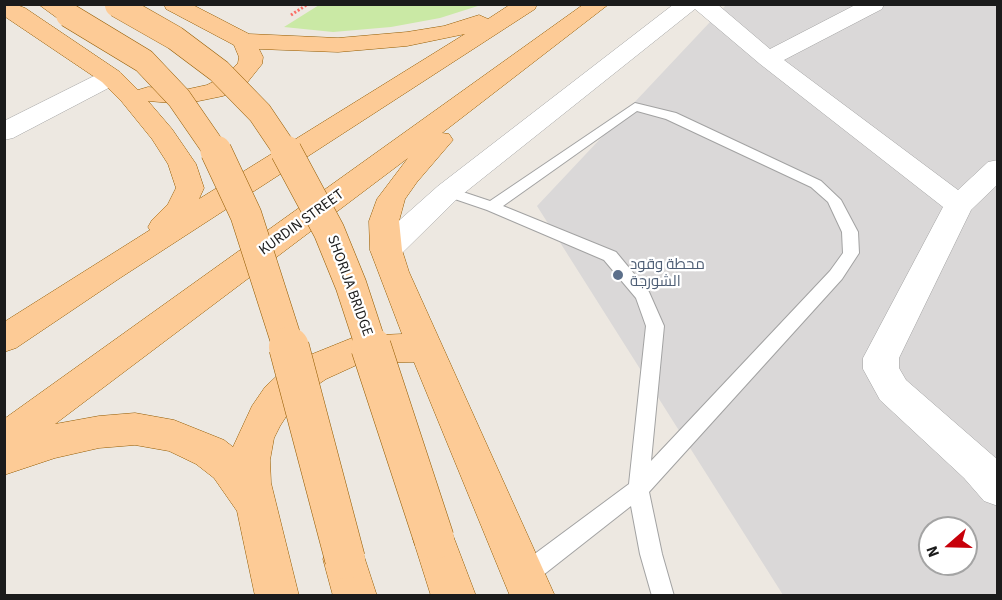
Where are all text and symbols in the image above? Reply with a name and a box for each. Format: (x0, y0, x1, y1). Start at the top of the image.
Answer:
street label: KURDIN STREET (256, 186, 348, 260)
street label: SHORIJA BRIDGE (322, 233, 376, 339)
place label: محطة وقود الشورجة (630, 257, 705, 292)
marker: محطة وقود الشورجة (611, 268, 625, 282)
north arrow (918, 516, 978, 576)
text: N (921, 543, 945, 560)

